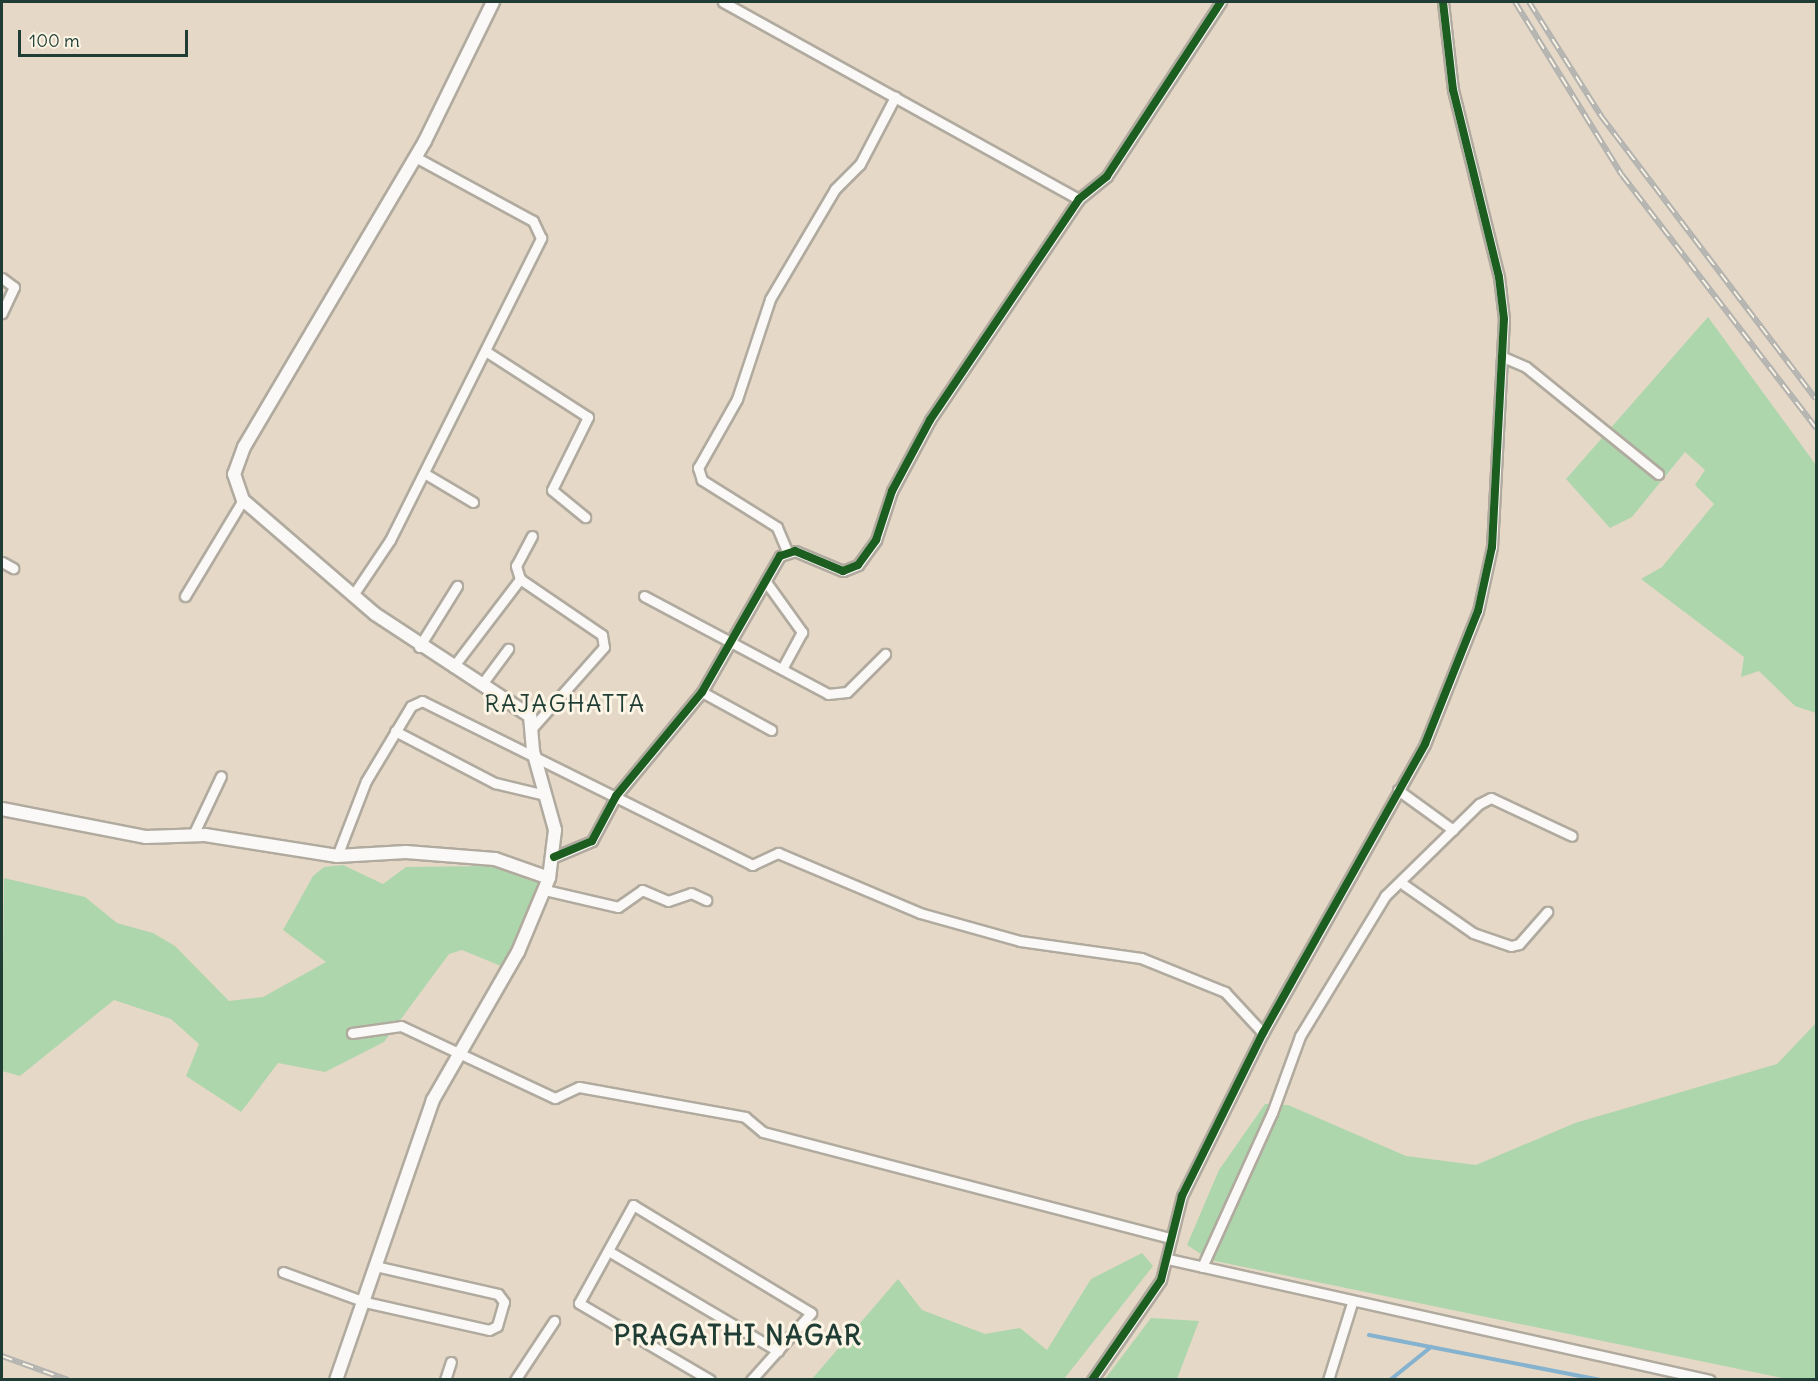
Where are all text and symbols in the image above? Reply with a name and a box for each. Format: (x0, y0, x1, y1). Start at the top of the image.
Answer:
scale bar (21, 18, 190, 56)
text: 100 m (29, 29, 80, 52)
district label: RAJAGHATTA (484, 690, 646, 718)
district label: PRAGATHI NAGAR (614, 1320, 862, 1352)

